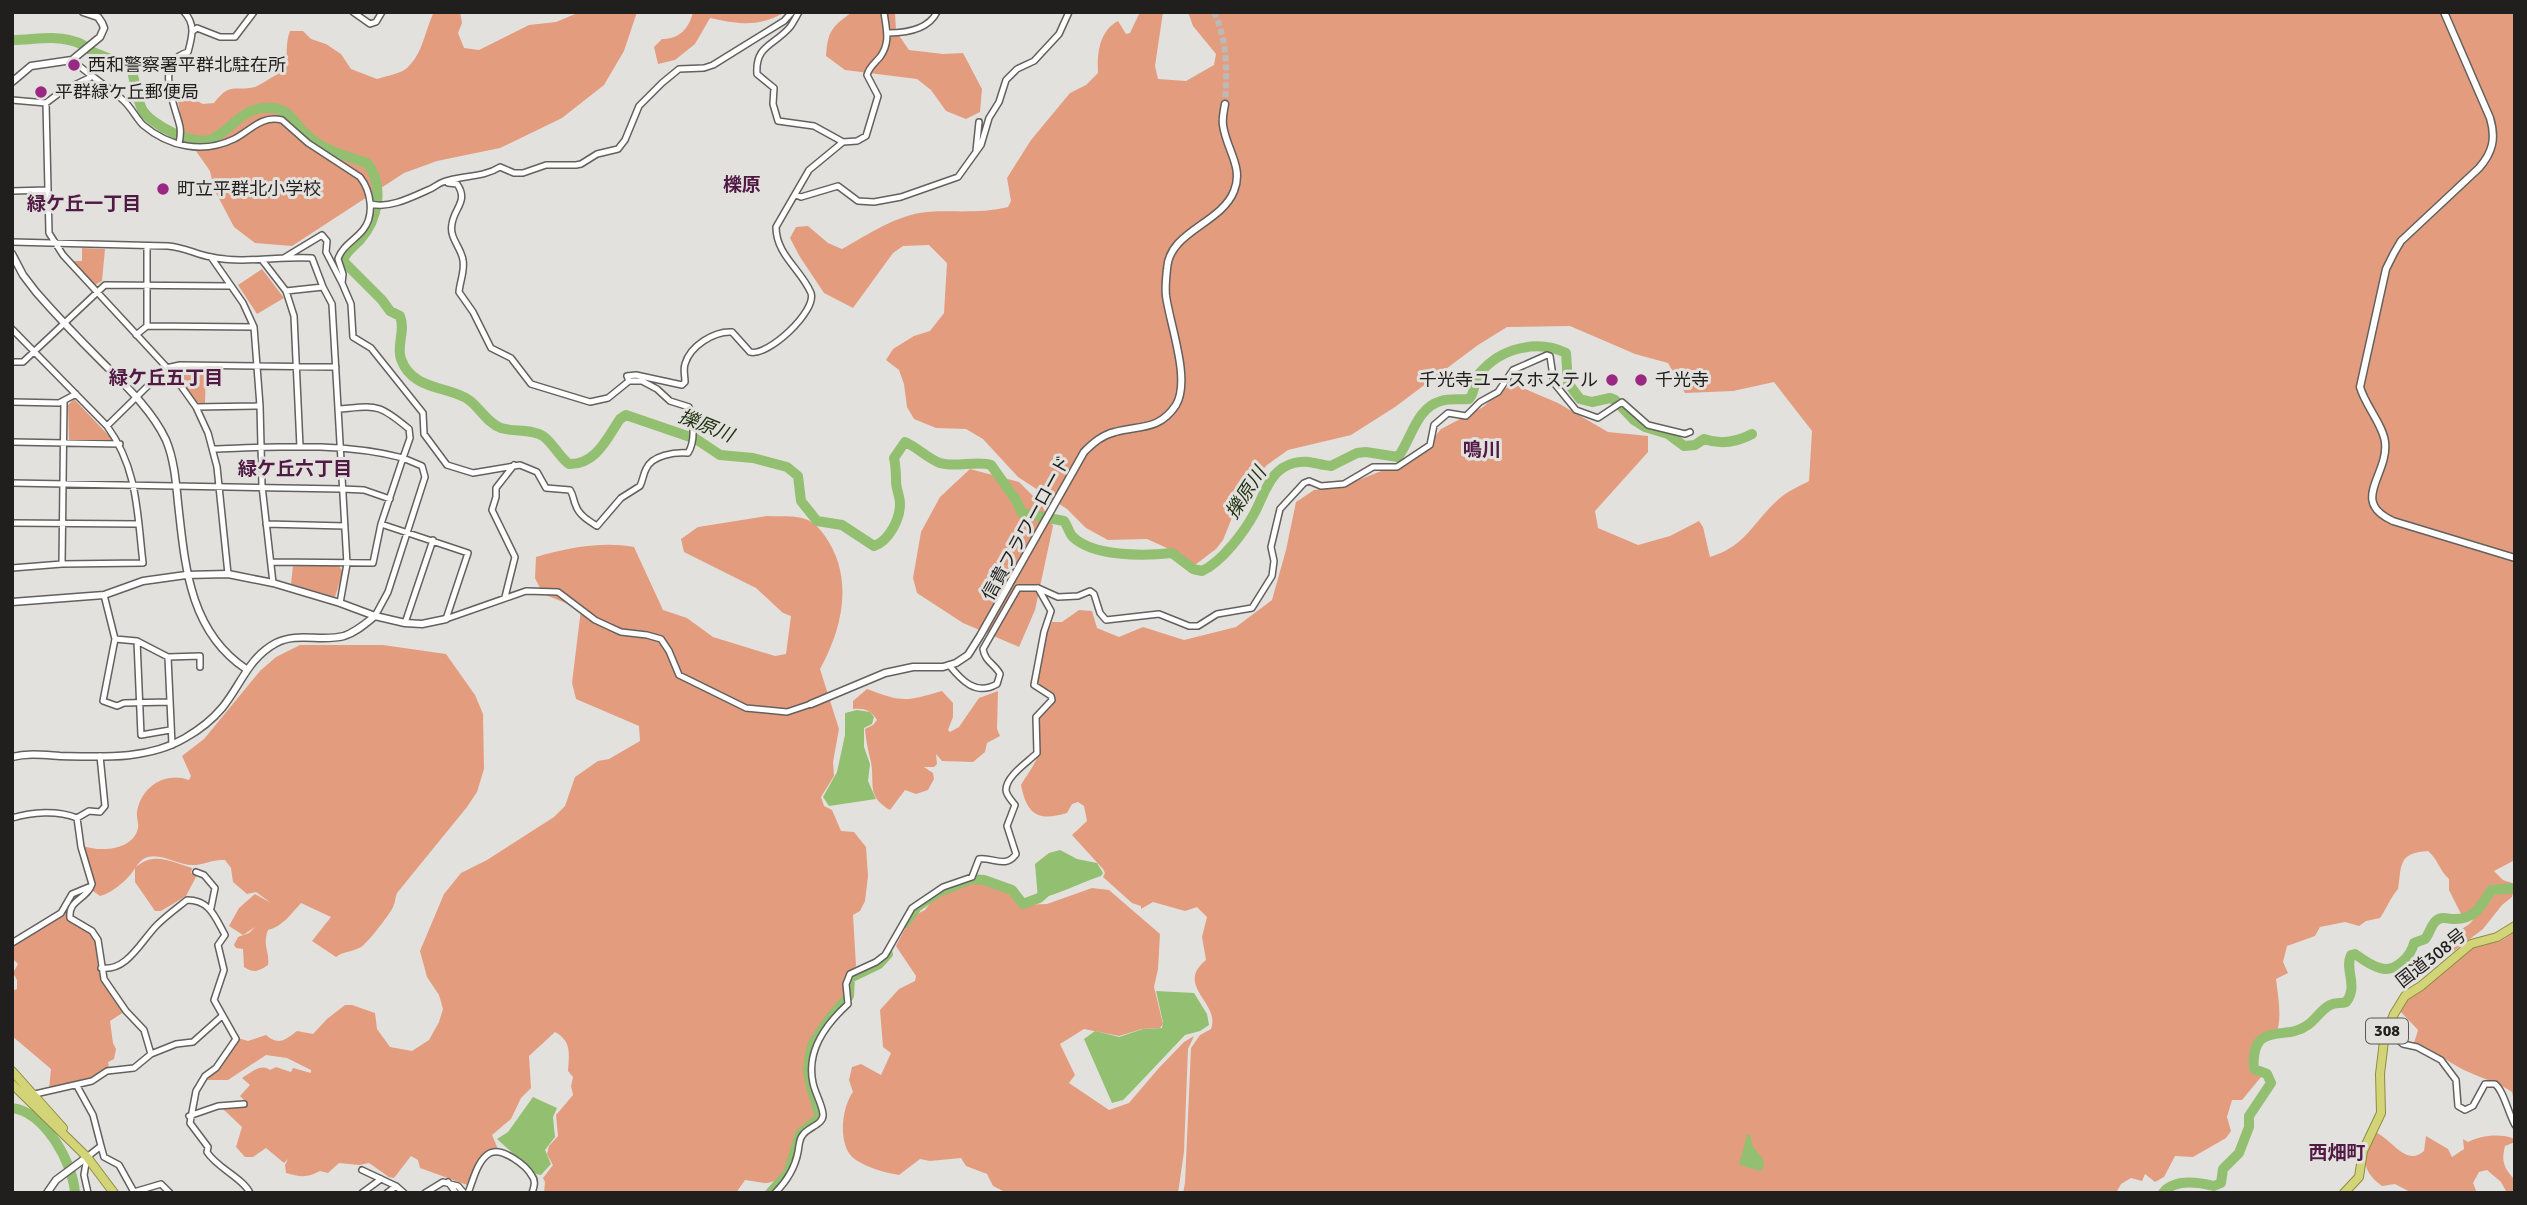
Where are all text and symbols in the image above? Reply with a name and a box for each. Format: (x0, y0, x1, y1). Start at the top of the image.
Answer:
place label: 西和警察署平群北駐在所 (88, 54, 286, 76)
marker: 西和警察署平群北駐在所 (66, 57, 82, 73)
place label: 平群緑ケ丘郵便局 (55, 81, 199, 103)
marker: 平群緑ケ丘郵便局 (33, 84, 49, 100)
district label: 櫟原 (723, 173, 761, 197)
place label: 町立平群北小学校 (177, 178, 321, 200)
marker: 町立平群北小学校 (155, 181, 171, 197)
district label: 緑ケ丘一丁目 (27, 192, 141, 216)
district label: 緑ケ丘五丁目 (109, 366, 223, 390)
place label: 千光寺ユースホステル (1419, 369, 1598, 391)
place label: 千光寺 (1655, 369, 1709, 391)
marker: 千光寺ユースホステル (1604, 372, 1620, 388)
marker: 千光寺 (1633, 372, 1649, 388)
water label: 擽原川 (675, 404, 739, 449)
district label: 鳴川 (1463, 438, 1501, 462)
street label: 信貴フラワーロード (977, 452, 1075, 604)
district label: 緑ケ丘六丁目 (238, 457, 352, 481)
water label: 擽原川 (1220, 461, 1273, 523)
street label: 国道308号 (2391, 924, 2471, 992)
road number: 308 (2366, 1018, 2408, 1044)
district label: 西畑町 (2308, 1141, 2366, 1165)

